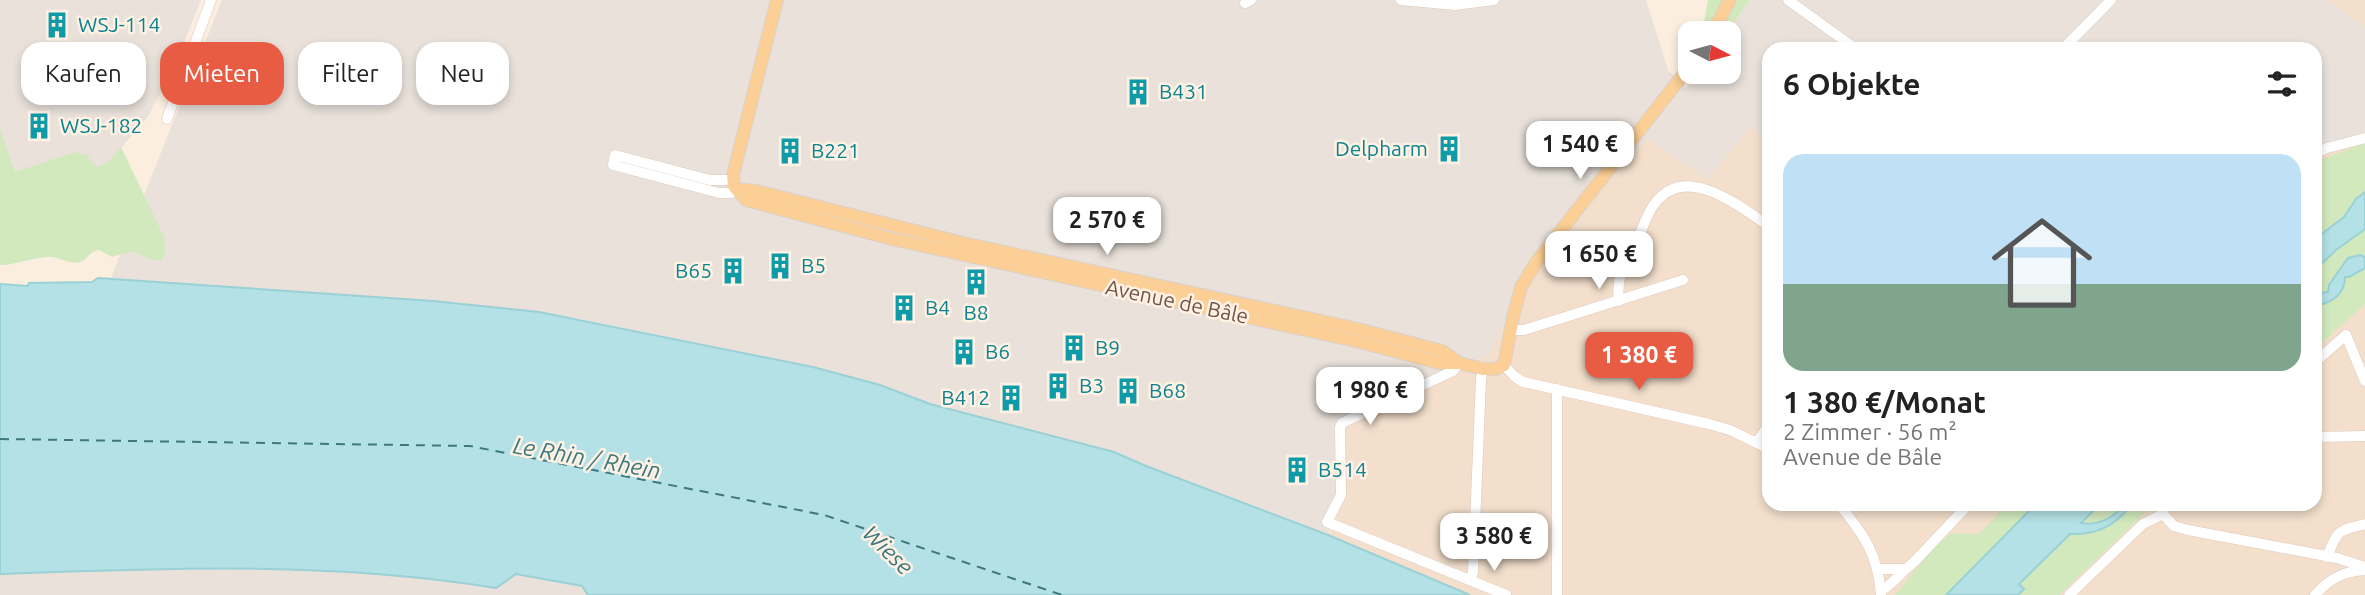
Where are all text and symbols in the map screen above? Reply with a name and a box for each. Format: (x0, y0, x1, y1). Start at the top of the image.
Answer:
building icon: WSJ-114 (42, 10, 72, 40)
place label: WSJ-114 (78, 12, 160, 36)
north arrow (1678, 21, 1741, 84)
map controls (1678, 21, 1741, 84)
chip: Kaufen (21, 42, 146, 105)
chip: Mieten (160, 42, 284, 105)
chip: Filter (298, 42, 402, 105)
chip: Neu (416, 42, 509, 105)
icon: filters (2263, 65, 2301, 103)
text: 6 Objekte (1783, 67, 1921, 101)
building icon: B431 (1123, 77, 1153, 107)
place label: B431 (1159, 79, 1208, 103)
building icon: WSJ-182 (24, 111, 54, 141)
place label: WSJ-182 (60, 113, 142, 137)
pin: 1 540 € (1515, 122, 1645, 181)
text: 1 540 € (1542, 131, 1618, 156)
building icon: Delpharm (1434, 134, 1464, 164)
building icon: B221 (775, 136, 805, 166)
place label: Delpharm (1335, 136, 1428, 160)
place label: B221 (811, 138, 860, 162)
pin: 2 570 € (1042, 198, 1172, 257)
icon: home (1979, 200, 2105, 326)
text: 2 570 € (1069, 207, 1145, 232)
pin: 1 650 € (1534, 232, 1664, 291)
text: 1 650 € (1561, 241, 1637, 266)
building icon: B5 (765, 251, 795, 281)
place label: B5 (801, 253, 826, 277)
building icon: B65 (718, 256, 748, 286)
place label: B65 (675, 258, 712, 282)
building icon: B8 (961, 267, 991, 297)
street label: Avenue de Bâle (1104, 274, 1251, 328)
building icon: B4 (889, 293, 919, 323)
place label: B4 (925, 295, 950, 319)
place label: B8 (963, 300, 989, 324)
pin: 1 380 € (1574, 332, 1704, 392)
building icon: B9 (1059, 333, 1089, 363)
place label: B9 (1095, 335, 1120, 359)
building icon: B6 (949, 337, 979, 367)
place label: B6 (985, 339, 1010, 363)
text: 1 380 € (1601, 342, 1677, 367)
pin: 1 980 € (1305, 368, 1435, 427)
building icon: B3 (1043, 371, 1073, 401)
place label: B3 (1079, 373, 1104, 397)
building icon: B68 (1113, 376, 1143, 406)
text: 1 980 € (1332, 377, 1408, 402)
place label: B68 (1149, 378, 1186, 402)
building icon: B412 (996, 383, 1026, 413)
place label: B412 (941, 385, 990, 409)
text: 1 380 €/Monat (1783, 385, 1986, 419)
text: 2 Zimmer · 56 m² (1783, 419, 1957, 444)
water label: Le Rhin / Rhein (511, 432, 663, 483)
text: Avenue de Bâle (1783, 444, 1942, 469)
building icon: B514 (1282, 455, 1312, 485)
place label: B514 (1318, 457, 1367, 481)
pin: 3 580 € (1429, 514, 1559, 573)
water label: Wiese (858, 520, 919, 579)
text: 3 580 € (1456, 523, 1532, 548)

